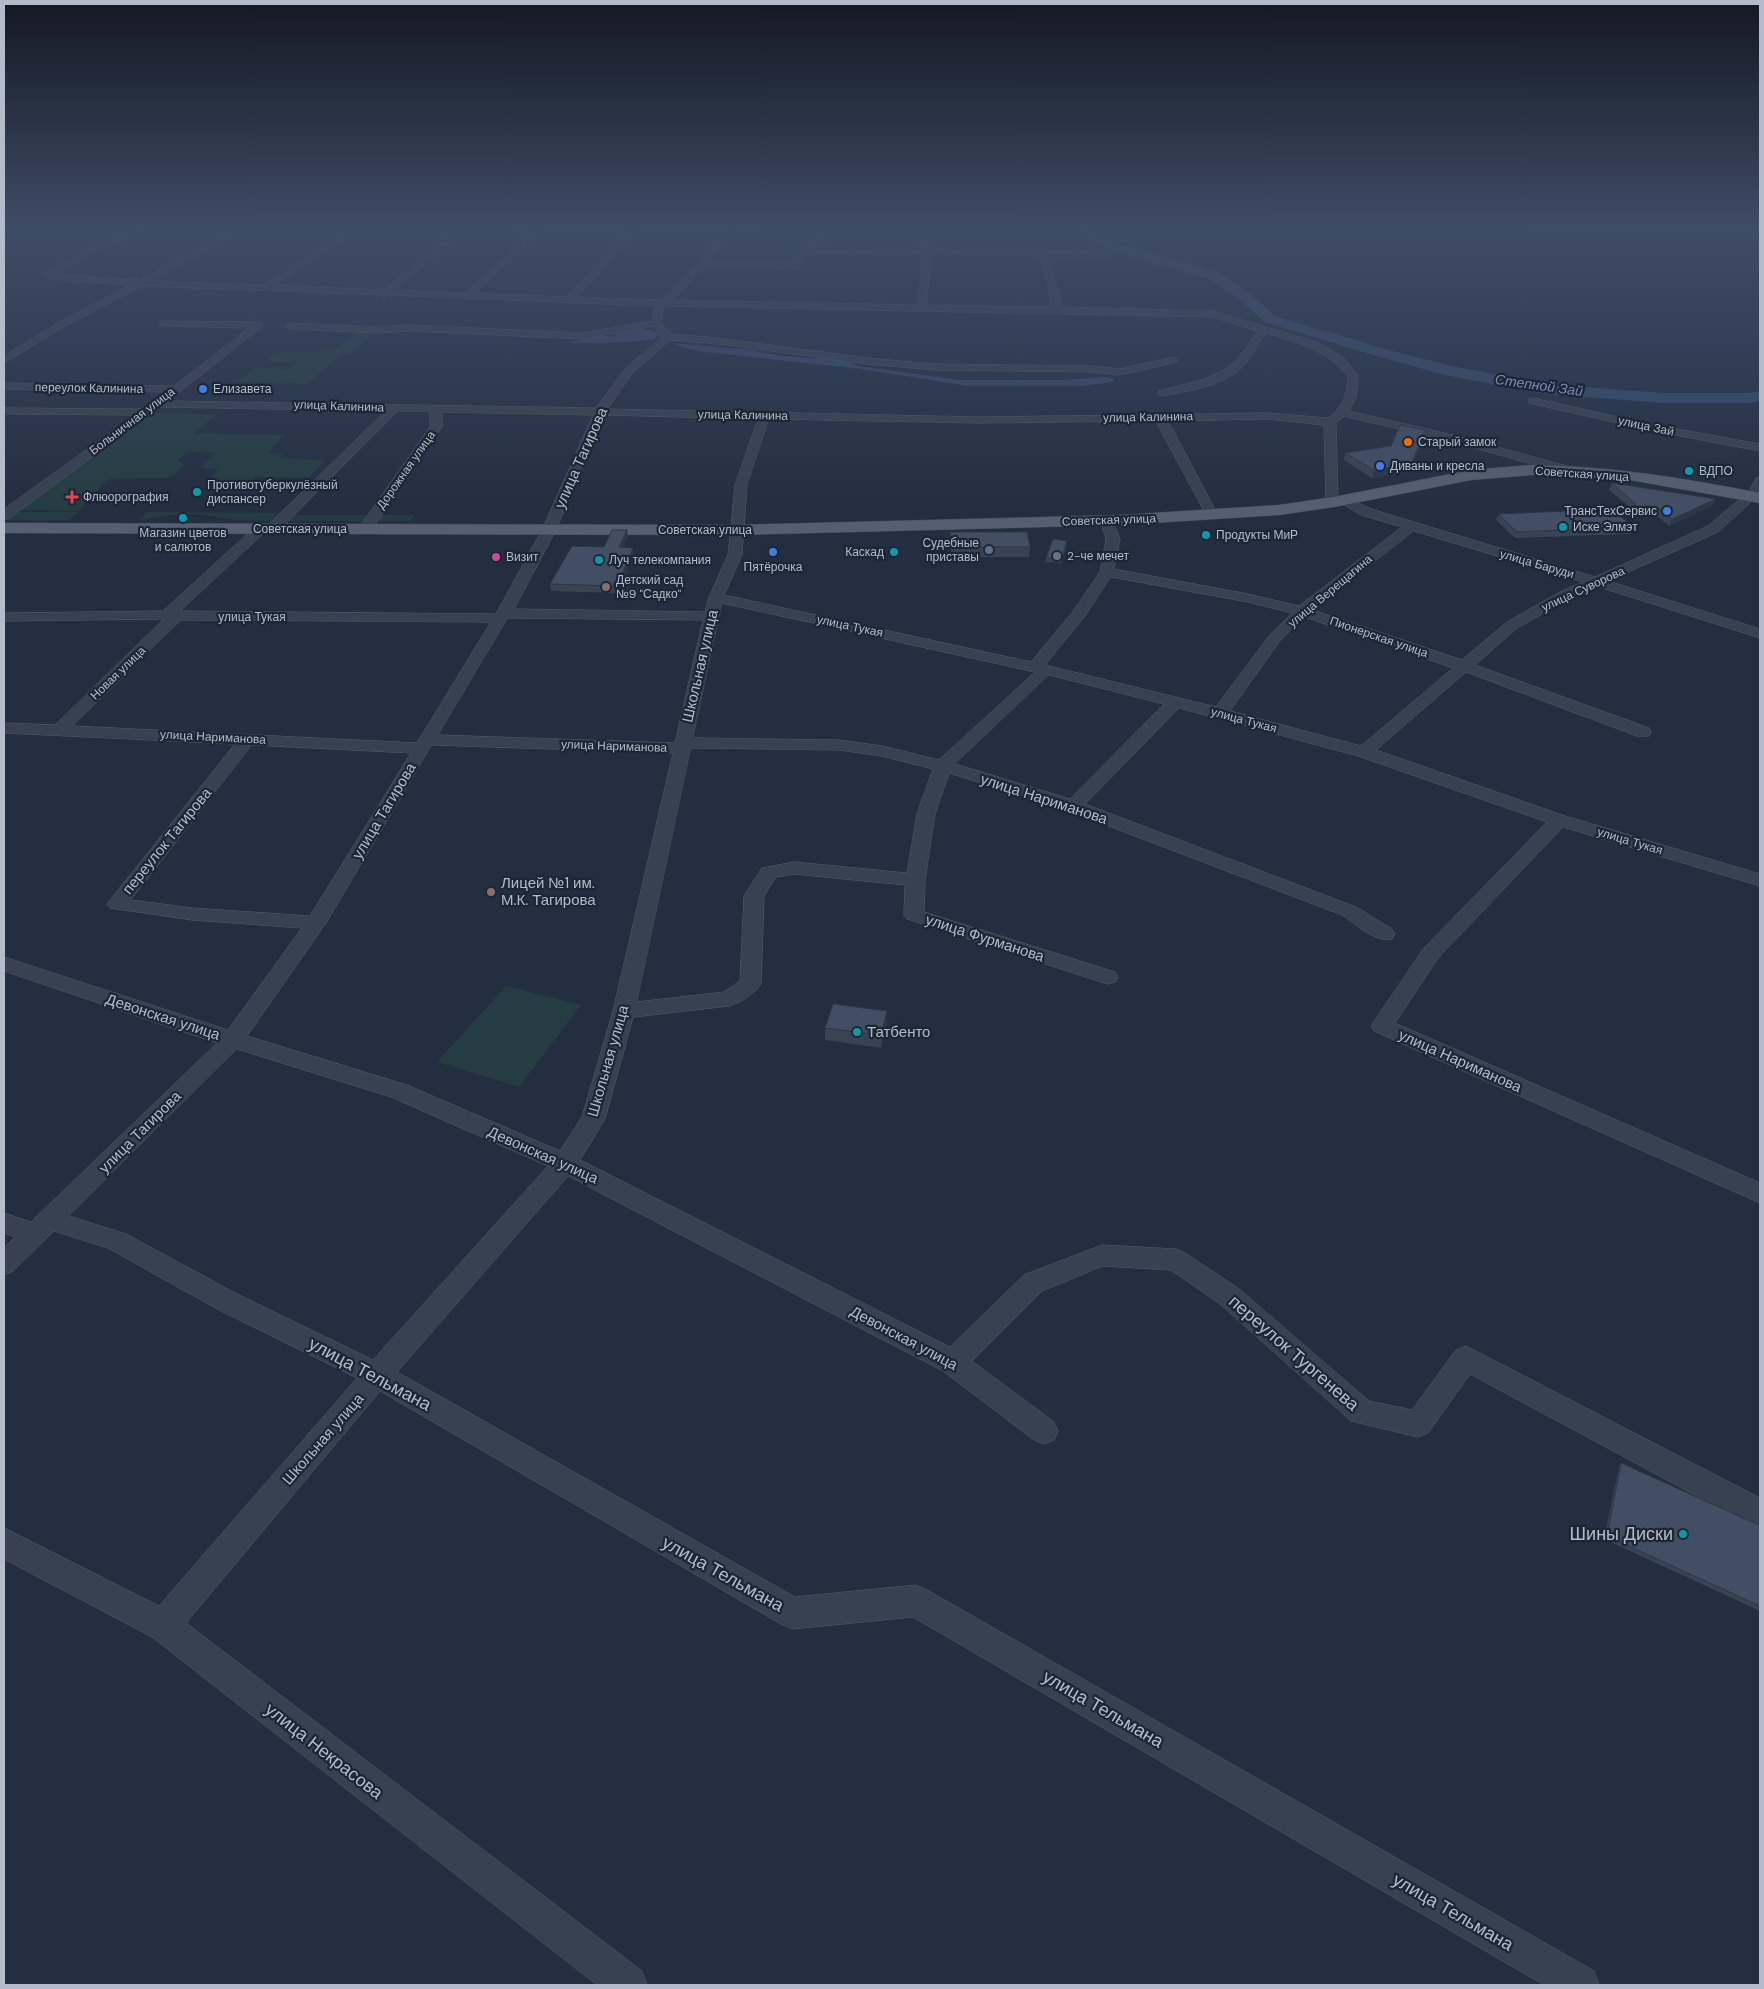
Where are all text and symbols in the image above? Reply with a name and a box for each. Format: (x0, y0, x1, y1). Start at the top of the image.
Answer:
water label: Степной Зай (1494, 370, 1584, 400)
street label: переулок Калинина (35, 379, 144, 397)
place label: Елизавета (213, 381, 272, 397)
street label: Больничная улица (86, 383, 178, 458)
marker: Елизавета (197, 383, 209, 395)
street label: улица Калинина (294, 396, 385, 416)
street label: улица Тагирова (550, 404, 613, 512)
street label: улица Калинина (698, 406, 789, 424)
street label: улица Калинина (1103, 408, 1194, 426)
street label: улица Зай (1617, 412, 1675, 440)
street label: Дорожная улица (373, 427, 439, 512)
place label: Старый замок (1418, 434, 1497, 450)
marker: Старый замок (1402, 436, 1414, 448)
place label: Диваны и кресла (1390, 458, 1485, 474)
marker: Диваны и кресла (1374, 460, 1386, 472)
street label: Советская улица (1535, 463, 1630, 485)
place label: ВДПО (1699, 463, 1733, 479)
marker: ВДПО (1683, 465, 1695, 477)
place label: Противотуберкулёзный диспансер (207, 477, 338, 507)
marker: Противотуберкулёзный диспансер (191, 486, 203, 498)
place label: Флюорография (83, 489, 169, 505)
marker: Флюорография (65, 490, 79, 504)
place label: ТрансТехСервис (1564, 503, 1657, 519)
marker: ТрансТехСервис (1661, 505, 1673, 517)
street label: Советская улица (1062, 510, 1157, 530)
marker: Магазин цветов и салютов (177, 512, 189, 524)
place label: Иске Элмэт (1573, 519, 1638, 535)
street label: Советская улица (253, 521, 347, 537)
marker: Иске Элмэт (1557, 521, 1569, 533)
street label: Советская улица (658, 522, 752, 538)
place label: Магазин цветов и салютов (139, 525, 227, 555)
place label: Продукты МиР (1216, 527, 1298, 543)
marker: Продукты МиР (1200, 529, 1212, 541)
place label: Судебные приставы (922, 535, 979, 565)
place label: Каскад (845, 544, 884, 560)
marker: Судебные приставы (983, 544, 995, 556)
marker: Пятёрочка (767, 546, 779, 558)
marker: Каскад (888, 546, 900, 558)
street label: улица Баруди (1498, 546, 1576, 582)
place label: 2-че мечет (1067, 548, 1130, 564)
place label: Визит (506, 549, 539, 565)
marker: 2-че мечет (1051, 550, 1063, 562)
marker: Визит (490, 551, 502, 563)
street label: улица Верещагина (1285, 551, 1376, 631)
place label: Луч телекомпания (609, 552, 711, 568)
marker: Луч телекомпания (593, 554, 605, 566)
place label: Пятёрочка (744, 559, 803, 575)
street label: улица Суворова (1539, 563, 1627, 615)
place label: Детский сад №9 "Садко" (616, 572, 683, 602)
marker: Детский сад №9 "Садко" (600, 581, 612, 593)
street label: Школьная улица (677, 607, 723, 724)
street label: улица Тукая (218, 609, 286, 625)
street label: улица Тукая (815, 611, 885, 641)
street label: Пионерская улица (1328, 613, 1431, 661)
street label: Новая улица (87, 642, 149, 703)
street label: улица Тукая (1209, 704, 1279, 736)
street label: улица Нариманова (160, 726, 267, 748)
street label: улица Нариманова (561, 736, 668, 756)
street label: улица Тагирова (347, 759, 421, 863)
street label: улица Нариманова (978, 769, 1111, 829)
street label: переулок Тагирова (118, 783, 217, 898)
street label: улица Тукая (1595, 823, 1665, 859)
place label: Лицей №1 им. М.К. Тагирова (501, 873, 596, 910)
marker: Лицей №1 им. М.К. Тагирова (485, 886, 497, 898)
street label: улица Фурманова (923, 909, 1048, 967)
street label: Девонская улица (103, 989, 223, 1045)
street label: Школьная улица (583, 1002, 634, 1119)
place label: Татбенто (867, 1022, 930, 1042)
street label: улица Нариманова (1395, 1025, 1525, 1097)
marker: Татбенто (851, 1026, 863, 1038)
street label: улица Тагирова (94, 1086, 186, 1178)
street label: Девонская улица (485, 1122, 602, 1189)
street label: переулок Тургенева (1224, 1290, 1365, 1417)
street label: Девонская улица (847, 1301, 962, 1375)
street label: улица Тельмана (304, 1332, 436, 1417)
street label: Школьная улица (278, 1389, 369, 1489)
place label: Шины Диски (1570, 1522, 1673, 1546)
marker: Шины Диски (1677, 1528, 1689, 1540)
street label: улица Тельмана (658, 1531, 789, 1618)
street label: улица Тельмана (1038, 1665, 1169, 1754)
street label: улица Некрасова (260, 1697, 389, 1805)
street label: улица Тельмана (1388, 1868, 1519, 1957)

